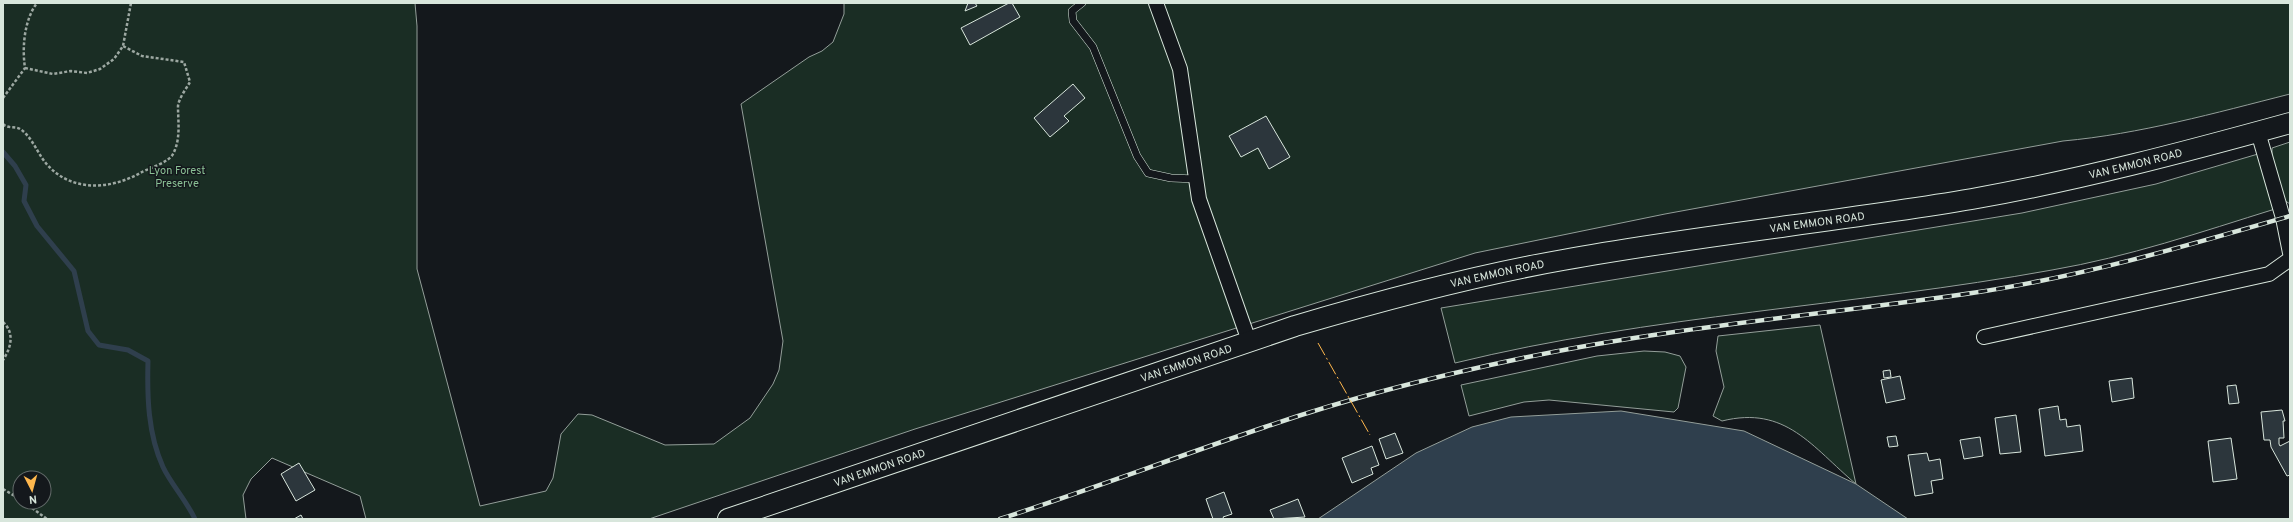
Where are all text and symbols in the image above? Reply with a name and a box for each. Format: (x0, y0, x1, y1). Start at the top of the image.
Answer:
street label: VAN EMMON ROAD (2088, 146, 2184, 183)
park label: Lyon Forest Preserve (149, 164, 205, 191)
street label: VAN EMMON ROAD (1769, 210, 1866, 236)
street label: VAN EMMON ROAD (1449, 258, 1546, 291)
street label: VAN EMMON ROAD (1139, 342, 1234, 386)
street label: VAN EMMON ROAD (832, 446, 927, 490)
north arrow (12, 470, 52, 510)
text: N (28, 492, 38, 506)

